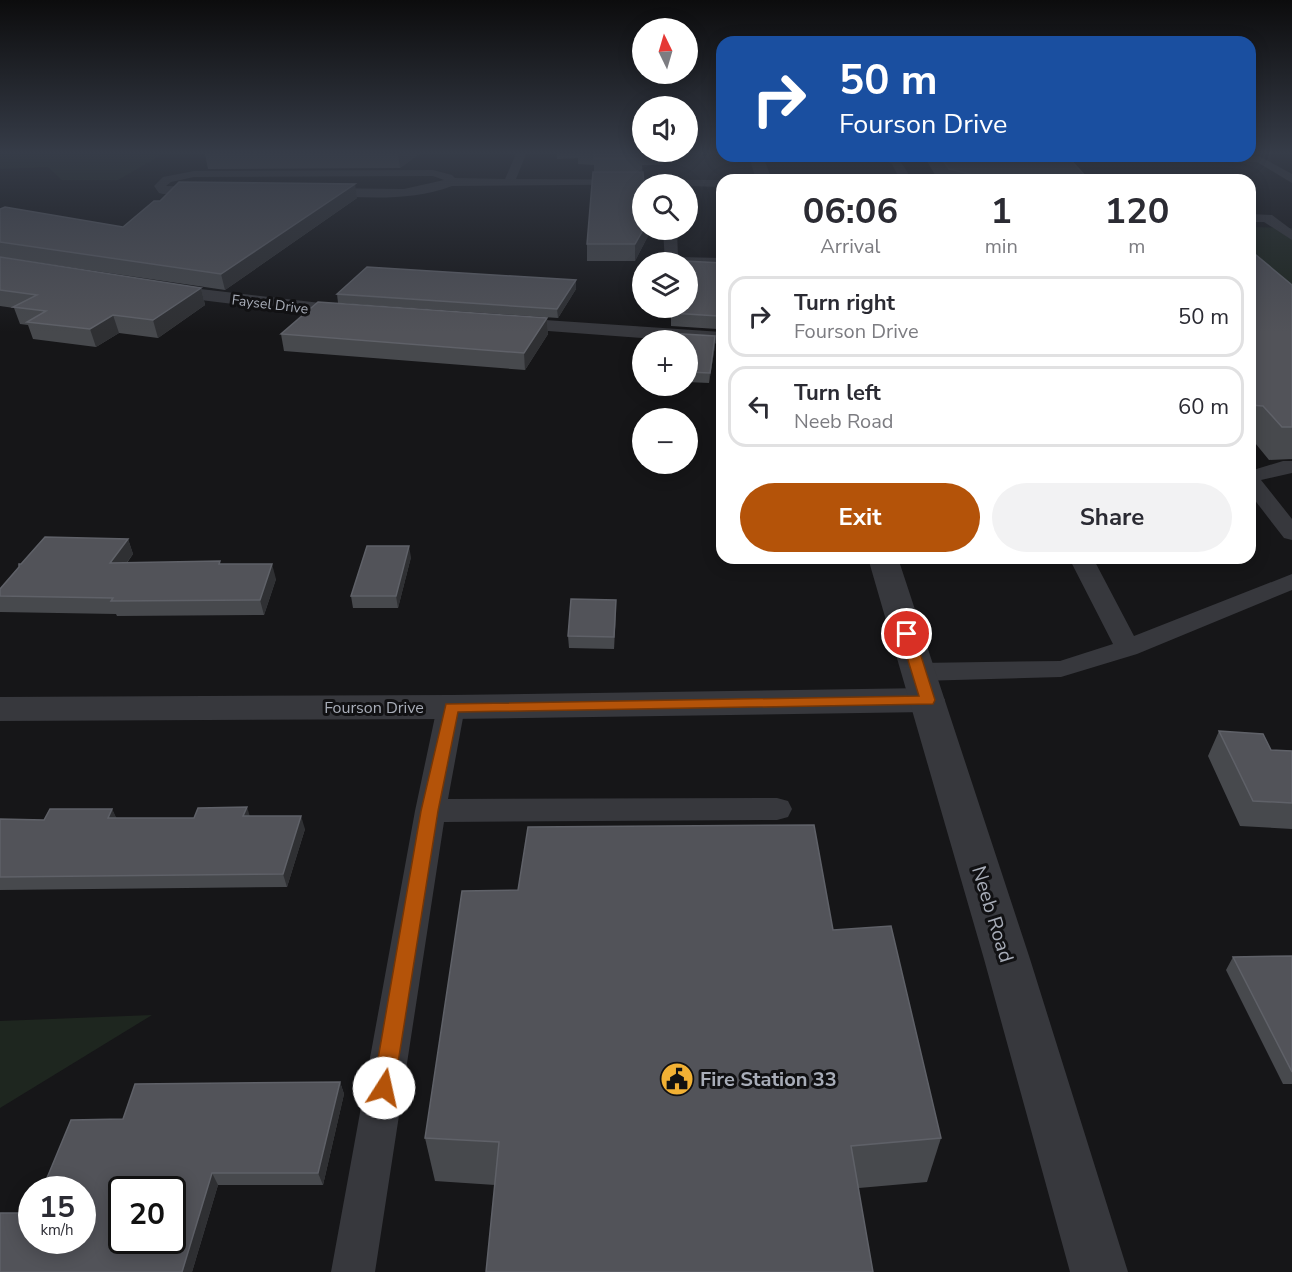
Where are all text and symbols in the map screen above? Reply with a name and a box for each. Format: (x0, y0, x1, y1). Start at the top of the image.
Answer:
north arrow (632, 18, 698, 84)
map controls (632, 18, 698, 474)
text: 50 m (839, 52, 938, 109)
icon: right (740, 60, 818, 138)
button: sound (632, 96, 698, 162)
text: Fourson Drive (839, 106, 1007, 143)
button: search (632, 174, 698, 240)
text: 06:06 (803, 187, 898, 236)
text: 1 (990, 187, 1012, 236)
text: 120 (1104, 187, 1169, 236)
text: Arrival (820, 233, 880, 260)
text: min (985, 233, 1018, 260)
text: m (1128, 233, 1145, 260)
button: layers (632, 252, 698, 318)
text: Turn right (794, 288, 895, 318)
street label: Faysel Drive (231, 290, 309, 319)
icon: right (743, 300, 776, 333)
text: 50 m (1178, 302, 1229, 332)
text: Fourson Drive (794, 318, 919, 345)
button: + (632, 330, 698, 396)
text: Turn left (794, 378, 881, 408)
icon: left (743, 390, 776, 423)
text: 60 m (1178, 392, 1229, 422)
button: − (632, 408, 698, 474)
text: Neeb Road (794, 408, 893, 435)
button: Exit (740, 483, 980, 552)
button: Share (992, 483, 1232, 552)
pin (881, 608, 932, 659)
icon: arrive (890, 617, 923, 650)
street label: Fourson Drive (324, 697, 424, 719)
street label: Neeb Road (965, 863, 1020, 966)
position arrow (352, 1056, 416, 1120)
public building icon: Fire Station 33 (659, 1061, 695, 1097)
place label: Fire Station 33 (700, 1066, 837, 1093)
speed limit sign: 20 (108, 1176, 186, 1254)
text: 15 (39, 1187, 75, 1228)
text: km/h (40, 1220, 74, 1240)

